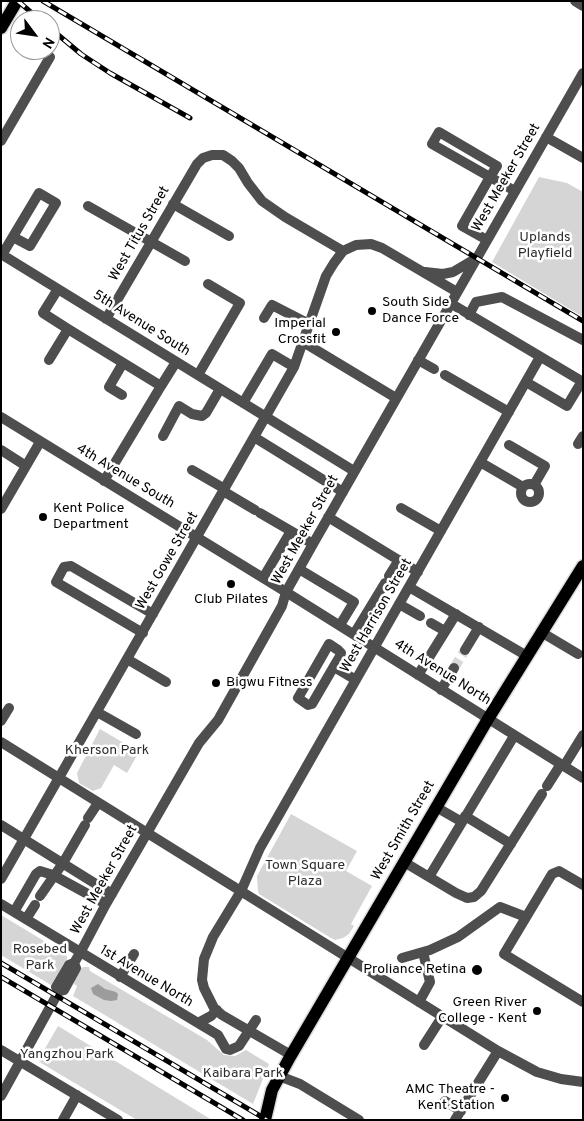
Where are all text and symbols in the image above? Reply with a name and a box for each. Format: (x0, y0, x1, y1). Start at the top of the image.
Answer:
north arrow (10, 10, 60, 60)
text: N (38, 34, 57, 51)
street label: West Meeker Street (469, 121, 545, 235)
street label: West Titus Street (106, 184, 174, 284)
park label: Uplands Playfield (518, 230, 572, 262)
street label: 5th Avenue South (89, 287, 193, 361)
place label: South Side Dance Force (382, 295, 459, 328)
marker: South Side Dance Force (366, 305, 378, 317)
place label: Imperial Crossfit (274, 316, 326, 348)
marker: Imperial Crossfit (330, 326, 342, 338)
street label: 4th Avenue South (73, 441, 177, 513)
street label: West Meeker Street (269, 472, 343, 588)
place label: Kent Police Department (53, 501, 129, 534)
street label: West Gowe Street (133, 509, 203, 613)
marker: Kent Police Department (37, 511, 49, 523)
street label: West Harrison Street (337, 556, 417, 676)
marker: Club Pilates (225, 578, 237, 590)
place label: Club Pilates (194, 592, 268, 608)
street label: 4th Avenue North (390, 636, 494, 710)
place label: Bigwu Fitness (226, 675, 313, 691)
marker: Bigwu Fitness (210, 677, 222, 689)
park label: Kherson Park (65, 743, 149, 759)
street label: West Smith Street (369, 778, 439, 884)
street label: West Meeker Street (68, 822, 142, 938)
park label: Town Square Plaza (265, 858, 345, 890)
park label: Rosebed Park (13, 942, 67, 974)
street label: 1st Avenue North (96, 942, 196, 1012)
place label: Proliance Retina (363, 962, 466, 978)
marker: Proliance Retina (470, 963, 484, 977)
place label: Green River College - Kent (438, 995, 527, 1028)
marker: Green River College - Kent (531, 1005, 543, 1017)
park label: Yangzhou Park (20, 1047, 114, 1063)
park label: Kaibara Park (203, 1066, 283, 1082)
place label: AMC Theatre - Kent Station (405, 1082, 495, 1114)
marker: AMC Theatre - Kent Station (499, 1092, 511, 1104)

